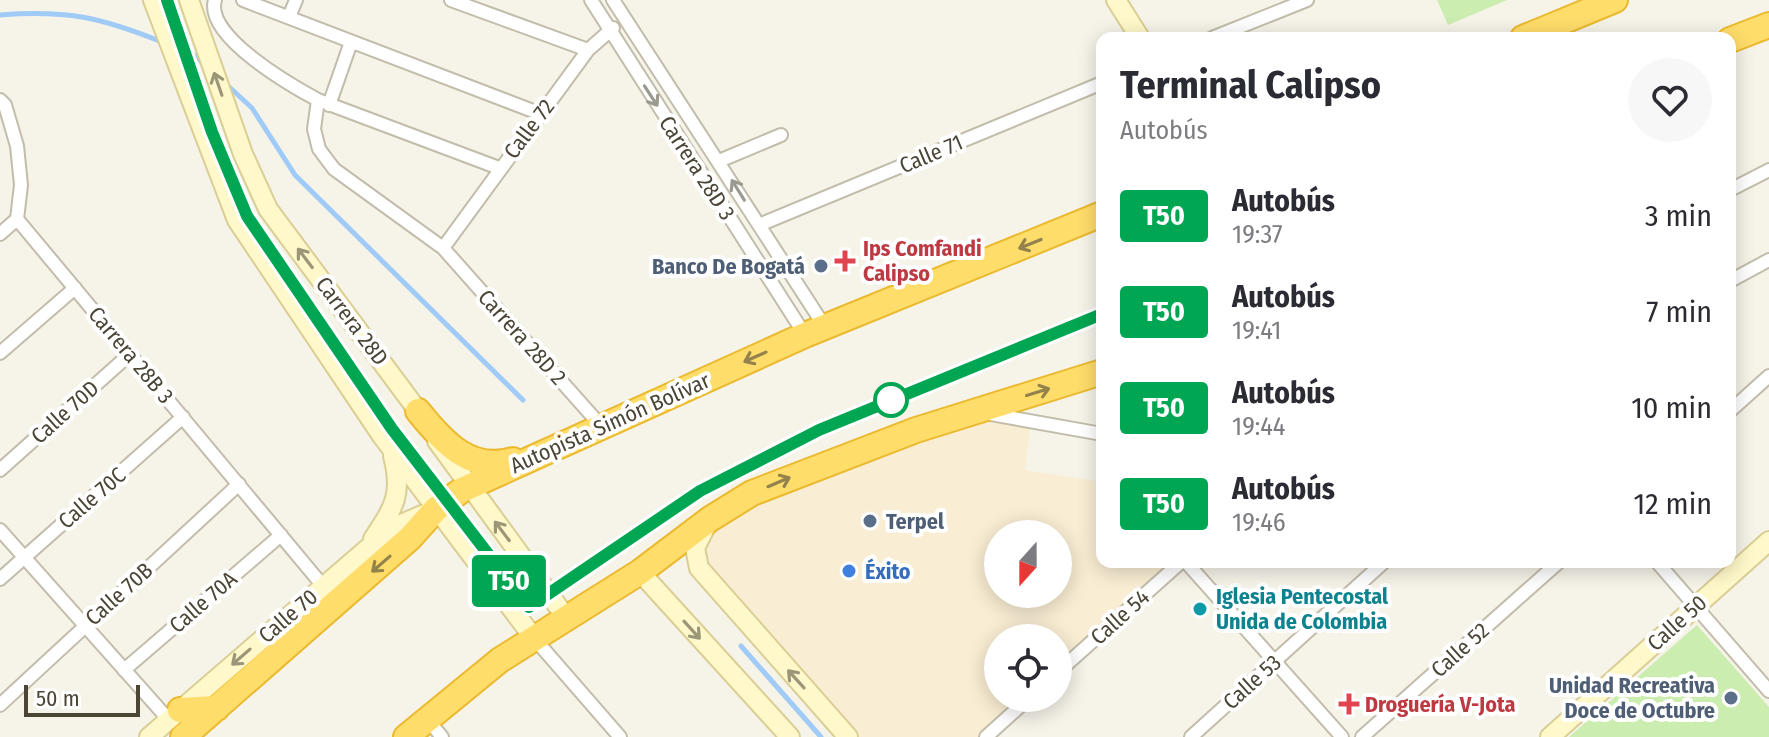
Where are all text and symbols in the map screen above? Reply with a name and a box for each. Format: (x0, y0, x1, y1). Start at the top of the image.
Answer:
button: heart (1628, 58, 1712, 142)
text: Terminal Calipso (1120, 62, 1381, 108)
one-way arrow (210, 72, 225, 97)
one-way arrow (643, 84, 659, 107)
street label: Calle 72 (498, 94, 560, 164)
street label: Carrera 28D 3 (653, 111, 741, 225)
text: Autobús (1120, 115, 1208, 146)
street label: Calle 71 (895, 129, 967, 179)
one-way arrow (729, 180, 746, 202)
text: Autobús (1232, 183, 1335, 219)
text: 3 min (1645, 198, 1712, 234)
text: T50 (1143, 199, 1185, 232)
text: 19:37 (1232, 219, 1283, 250)
place label: Ips Comfandi Calipso (863, 235, 982, 287)
one-way arrow (1018, 237, 1043, 252)
one-way arrow (297, 248, 314, 269)
marker: Ips Comfandi Calipso (834, 250, 856, 272)
place label: Banco De Bogatá (652, 253, 805, 280)
marker: Banco De Bogatá (812, 257, 830, 275)
street label: Carrera 28D (310, 271, 394, 371)
text: Autobús (1232, 279, 1335, 315)
street label: Carrera 28D 2 (472, 284, 572, 390)
text: 7 min (1646, 294, 1712, 330)
text: T50 (1143, 295, 1185, 328)
street label: Carrera 28B 3 (83, 301, 179, 409)
text: 19:41 (1232, 315, 1281, 346)
one-way arrow (743, 350, 767, 365)
street label: Autopista Simón Bolívar (506, 367, 714, 479)
street label: Calle 70D (26, 375, 104, 449)
text: Autobús (1232, 375, 1335, 411)
unlabelled marker (874, 383, 908, 417)
one-way arrow (1024, 384, 1050, 399)
text: 10 min (1631, 390, 1712, 426)
text: T50 (1143, 391, 1185, 424)
text: 19:44 (1232, 411, 1285, 442)
street label: Calle 70C (53, 461, 131, 535)
text: Autobús (1232, 471, 1335, 507)
one-way arrow (766, 474, 791, 488)
text: 12 min (1634, 486, 1712, 522)
text: T50 (1143, 487, 1185, 520)
text: 19:46 (1232, 507, 1286, 538)
place label: Terpel (886, 508, 945, 535)
marker: Terpel (861, 512, 879, 530)
north arrow (984, 520, 1072, 608)
map controls (984, 520, 1072, 712)
one-way arrow (494, 521, 511, 542)
one-way arrow (371, 555, 391, 573)
line badge: T50 (463, 555, 555, 607)
street label: Calle 70B (80, 557, 158, 631)
place label: Éxito (865, 558, 911, 585)
marker: Éxito (840, 562, 858, 580)
text: T50 (488, 564, 530, 597)
street label: Calle 70A (164, 565, 243, 639)
street label: Calle 70 (253, 583, 323, 649)
street label: Calle 54 (1085, 583, 1155, 650)
place label: Iglesia Pentecostal Unida de Colombia (1216, 583, 1389, 635)
street label: Calle 50 (1642, 589, 1712, 657)
marker: Iglesia Pentecostal Unida de Colombia (1191, 600, 1209, 618)
street label: Calle 52 (1425, 617, 1495, 683)
one-way arrow (683, 619, 701, 639)
button: locate (984, 624, 1072, 712)
one-way arrow (231, 648, 251, 666)
street label: Calle 53 (1217, 649, 1287, 715)
one-way arrow (787, 669, 805, 689)
place label: Unidad Recreativa Doce de Octubre (1549, 672, 1715, 724)
scale bar (24, 681, 140, 717)
text: 50 m (36, 685, 80, 712)
marker: Unidad Recreativa Doce de Octubre (1722, 689, 1740, 707)
place label: Droguería V-Jota (1365, 691, 1516, 718)
marker: Droguería V-Jota (1340, 695, 1358, 713)

